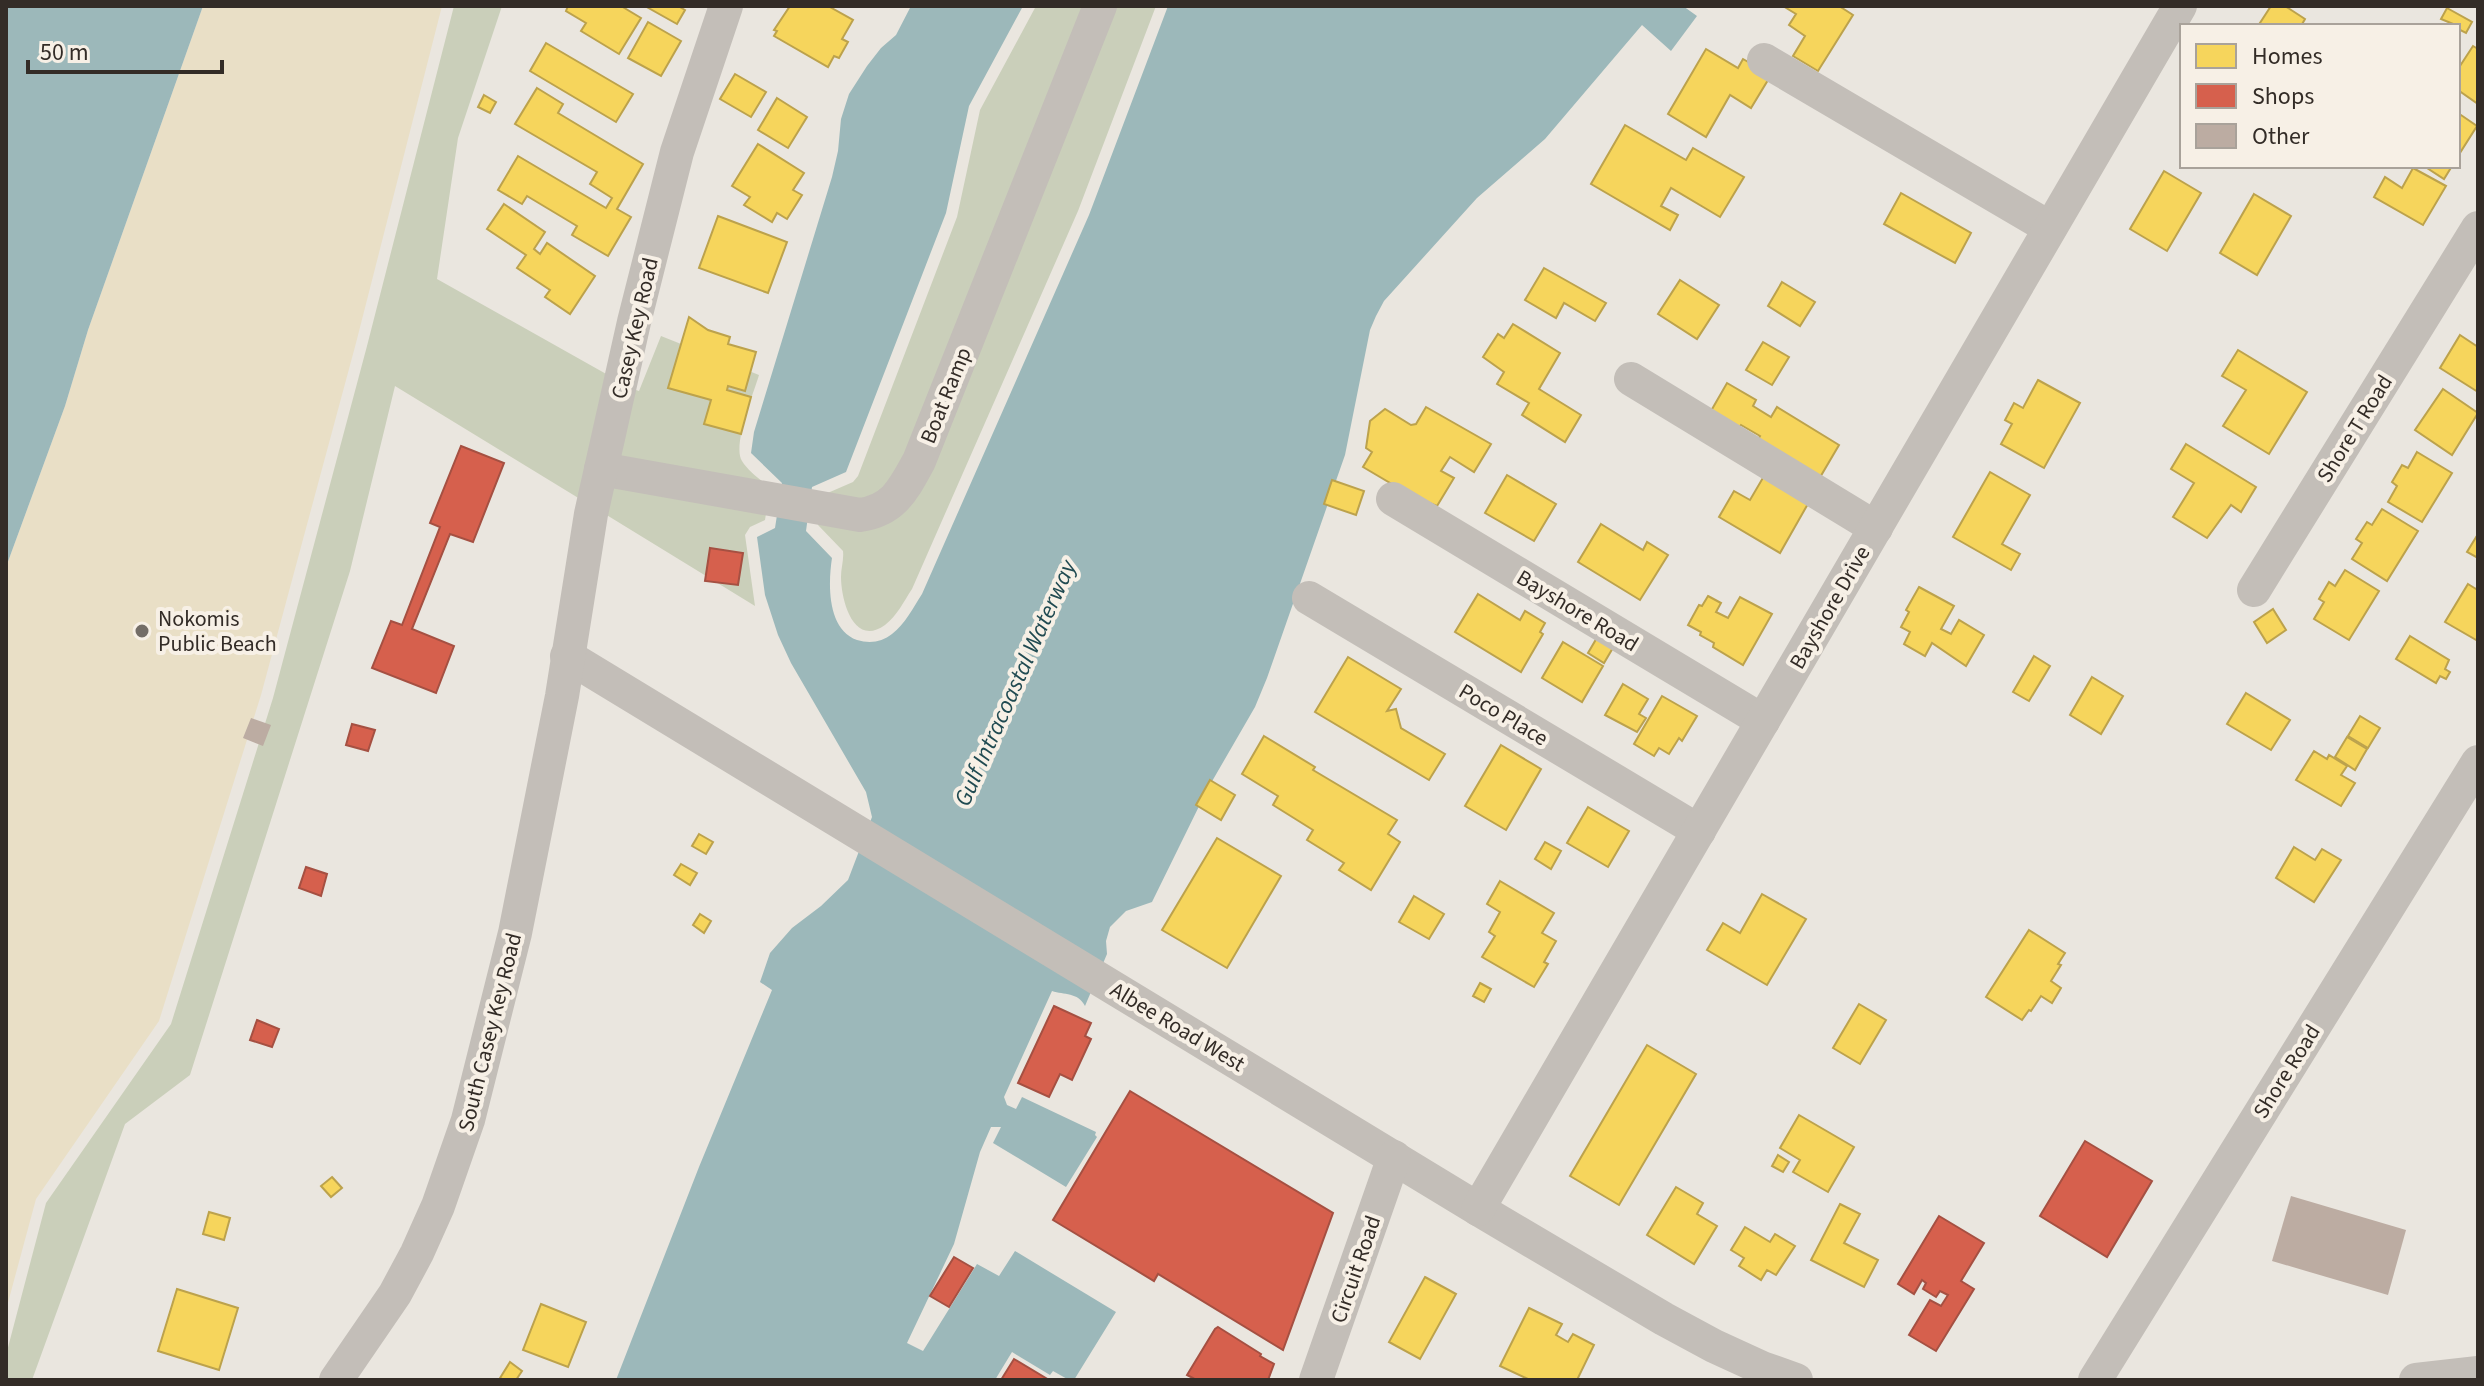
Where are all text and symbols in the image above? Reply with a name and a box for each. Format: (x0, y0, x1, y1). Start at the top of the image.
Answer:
scale bar (28, 24, 222, 74)
legend (2180, 24, 2460, 168)
text: 50 m (40, 35, 89, 70)
text: Homes (2252, 39, 2323, 74)
text: Shops (2252, 79, 2314, 114)
text: Other (2252, 119, 2310, 154)
street label: Casey Key Road (603, 254, 667, 402)
street label: Boat Ramp (912, 342, 980, 448)
street label: Shore T Road (2309, 368, 2401, 489)
street label: Bayshore Drive (1782, 540, 1878, 675)
water label: Gulf Intracoastal Waterway (945, 553, 1086, 812)
street label: Bayshore Road (1510, 562, 1645, 660)
place label: Nokomis Public Beach (158, 603, 277, 660)
marker: Nokomis Public Beach (133, 622, 151, 640)
street label: Poco Place (1453, 676, 1554, 754)
street label: South Casey Key Road (450, 930, 530, 1135)
street label: Albee Road West (1104, 974, 1251, 1080)
street label: Shore Road (2245, 1018, 2328, 1125)
street label: Circuit Road (1323, 1211, 1389, 1327)

